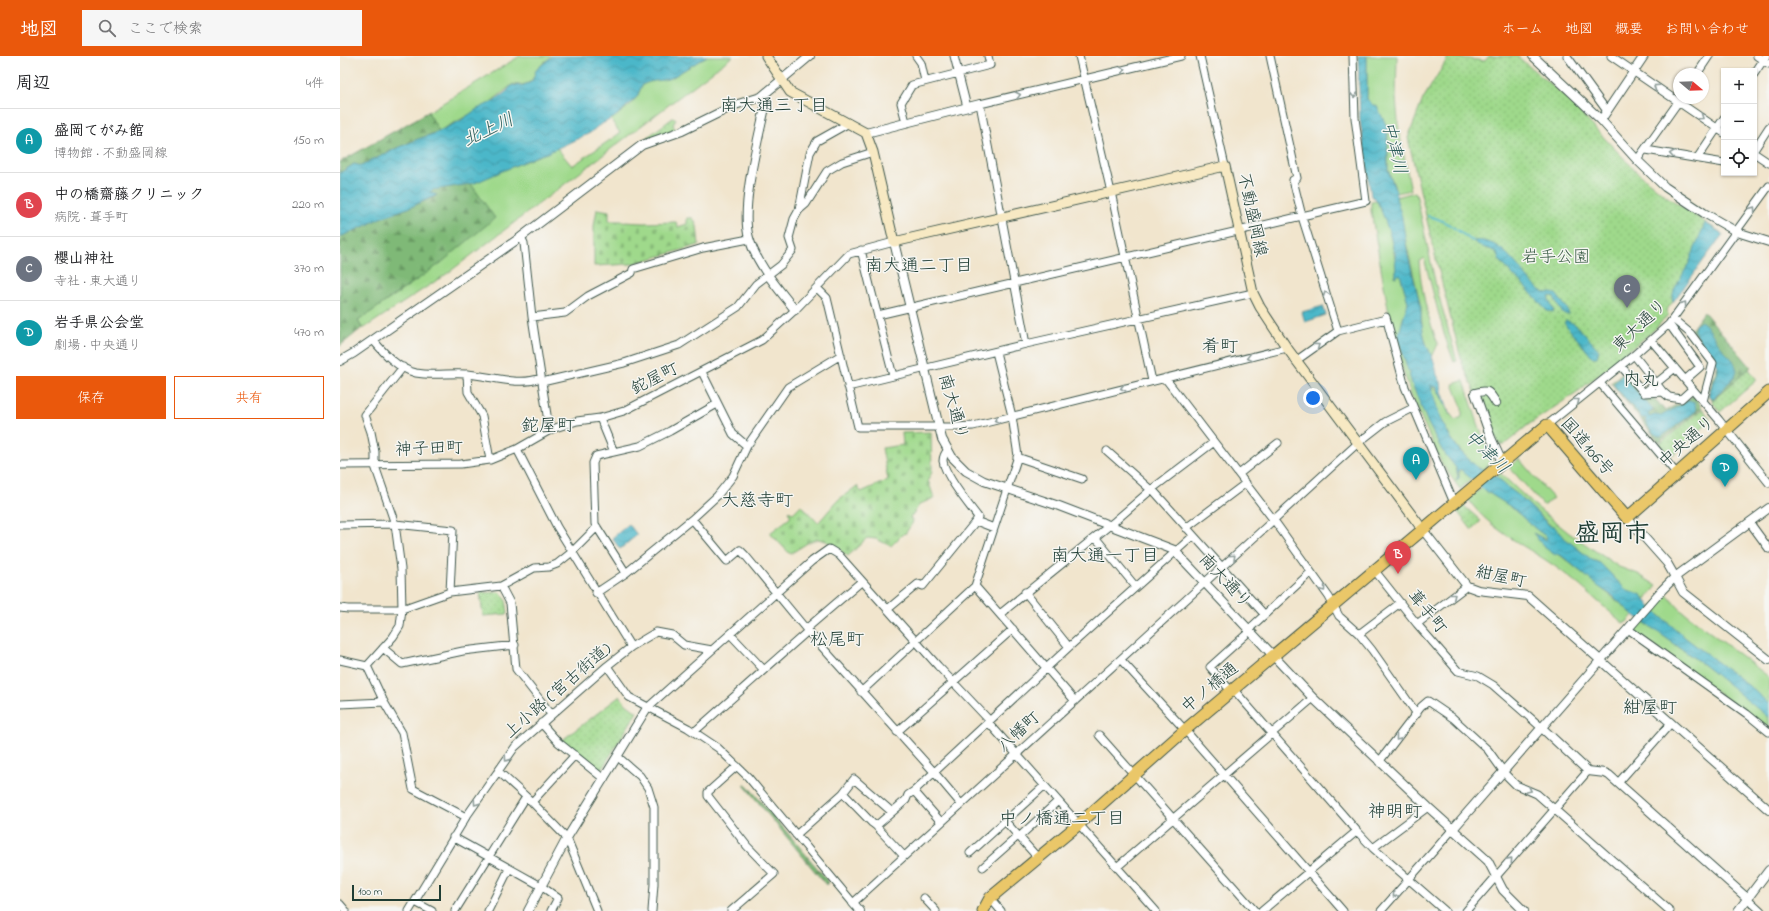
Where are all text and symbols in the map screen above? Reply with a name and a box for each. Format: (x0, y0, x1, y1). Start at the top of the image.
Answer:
search box (82, 10, 362, 46)
text: 地図 (20, 17, 58, 44)
icon: search (96, 17, 118, 39)
text: ここで検索 (128, 18, 203, 40)
text: ホーム (1502, 19, 1543, 40)
text: 地図 (1565, 19, 1593, 40)
text: 概要 (1615, 19, 1643, 40)
text: お問い合わせ (1665, 19, 1749, 40)
one-way arrow (1120, 66, 1126, 74)
north arrow (1673, 68, 1709, 104)
map controls (1721, 68, 1757, 176)
button: + (1721, 68, 1757, 104)
text: 周辺 (16, 71, 50, 96)
text: 4件 (306, 74, 324, 93)
one-way arrow (1653, 84, 1660, 92)
one-way arrow (1014, 91, 1021, 100)
one-way arrow (1350, 92, 1358, 98)
district label: 南大通三丁目 (720, 94, 828, 120)
button: − (1721, 104, 1757, 140)
water label: 北上川 (459, 108, 519, 154)
one-way arrow (1697, 113, 1704, 120)
water label: 中津川 (1374, 119, 1412, 177)
text: 盛岡てがみ館 (54, 120, 144, 142)
text: A (25, 131, 33, 150)
text: 150 m (293, 131, 324, 150)
button: locate (1721, 140, 1757, 176)
text: 博物館 · 不動盛岡線 (54, 144, 167, 163)
one-way arrow (1669, 150, 1675, 159)
street label: 不動盛岡線 (1231, 171, 1273, 259)
text: 中の橋齋藤クリニック (54, 184, 204, 206)
text: B (25, 195, 33, 214)
text: 220 m (292, 195, 324, 214)
one-way arrow (1748, 206, 1756, 213)
text: 病院 · 葺手町 (54, 208, 128, 227)
park label: 岩手公園 (1522, 245, 1590, 270)
text: 櫻山神社 (54, 248, 114, 270)
district label: 南大通二丁目 (865, 254, 973, 280)
text: C (25, 259, 33, 278)
text: 370 m (294, 259, 324, 278)
text: 寺社 · 東大通り (54, 272, 141, 291)
pin: C (1614, 275, 1640, 308)
one-way arrow (1322, 290, 1331, 297)
street label: 東大通り (1607, 293, 1673, 359)
one-way arrow (1679, 302, 1686, 309)
text: 岩手県公会堂 (54, 312, 144, 334)
text: D (24, 323, 34, 342)
text: 470 m (294, 323, 324, 342)
district label: 肴町 (1202, 335, 1238, 361)
text: 劇場 · 中央通り (54, 336, 141, 355)
one-way arrow (1313, 344, 1320, 351)
one-way arrow (1246, 353, 1253, 361)
street label: 鉈屋町 (627, 356, 683, 402)
district label: 内丸 (1623, 368, 1659, 394)
street label: 南大通り (932, 371, 974, 443)
button: 保存 (16, 376, 166, 419)
button: 共有 (174, 376, 324, 419)
one-way arrow (1120, 383, 1127, 392)
your location (1303, 388, 1323, 408)
one-way arrow (1573, 398, 1580, 405)
street label: 中央通り (1653, 410, 1721, 474)
street label: 国道106号 (1554, 412, 1620, 482)
district label: 鉈屋町 (521, 414, 575, 440)
one-way arrow (994, 415, 1000, 423)
water label: 中津川 (1458, 425, 1514, 481)
street label: 神子田町 (395, 435, 463, 463)
pin: A (1403, 447, 1429, 480)
pin: D (1712, 454, 1738, 487)
district label: 大慈寺町 (721, 489, 793, 515)
district label: 盛岡市 (1574, 517, 1650, 553)
pin: B (1385, 541, 1411, 574)
district label: 南大通一丁目 (1051, 544, 1159, 570)
street label: 南大通り (1193, 548, 1257, 614)
one-way arrow (1228, 554, 1236, 561)
street label: 紺屋町 (1473, 559, 1529, 595)
one-way arrow (1318, 584, 1325, 591)
street label: 葺手町 (1401, 584, 1453, 640)
one-way arrow (1449, 594, 1456, 601)
district label: 松尾町 (810, 628, 864, 654)
street label: 上小路 (宮古街道) (499, 637, 617, 745)
street label: 中ノ橋通 (1176, 657, 1244, 719)
district label: 紺屋町 (1623, 696, 1677, 722)
street label: 八幡町 (992, 706, 1046, 758)
one-way arrow (1395, 733, 1402, 740)
one-way arrow (505, 754, 512, 761)
one-way arrow (1525, 785, 1533, 793)
one-way arrow (473, 799, 480, 806)
district label: 神明町 (1368, 800, 1422, 826)
district label: 中ノ橋通二丁目 (999, 807, 1125, 833)
one-way arrow (1506, 858, 1513, 865)
scale bar (352, 883, 441, 902)
text: 100 m (358, 884, 382, 900)
one-way arrow (1392, 890, 1400, 898)

